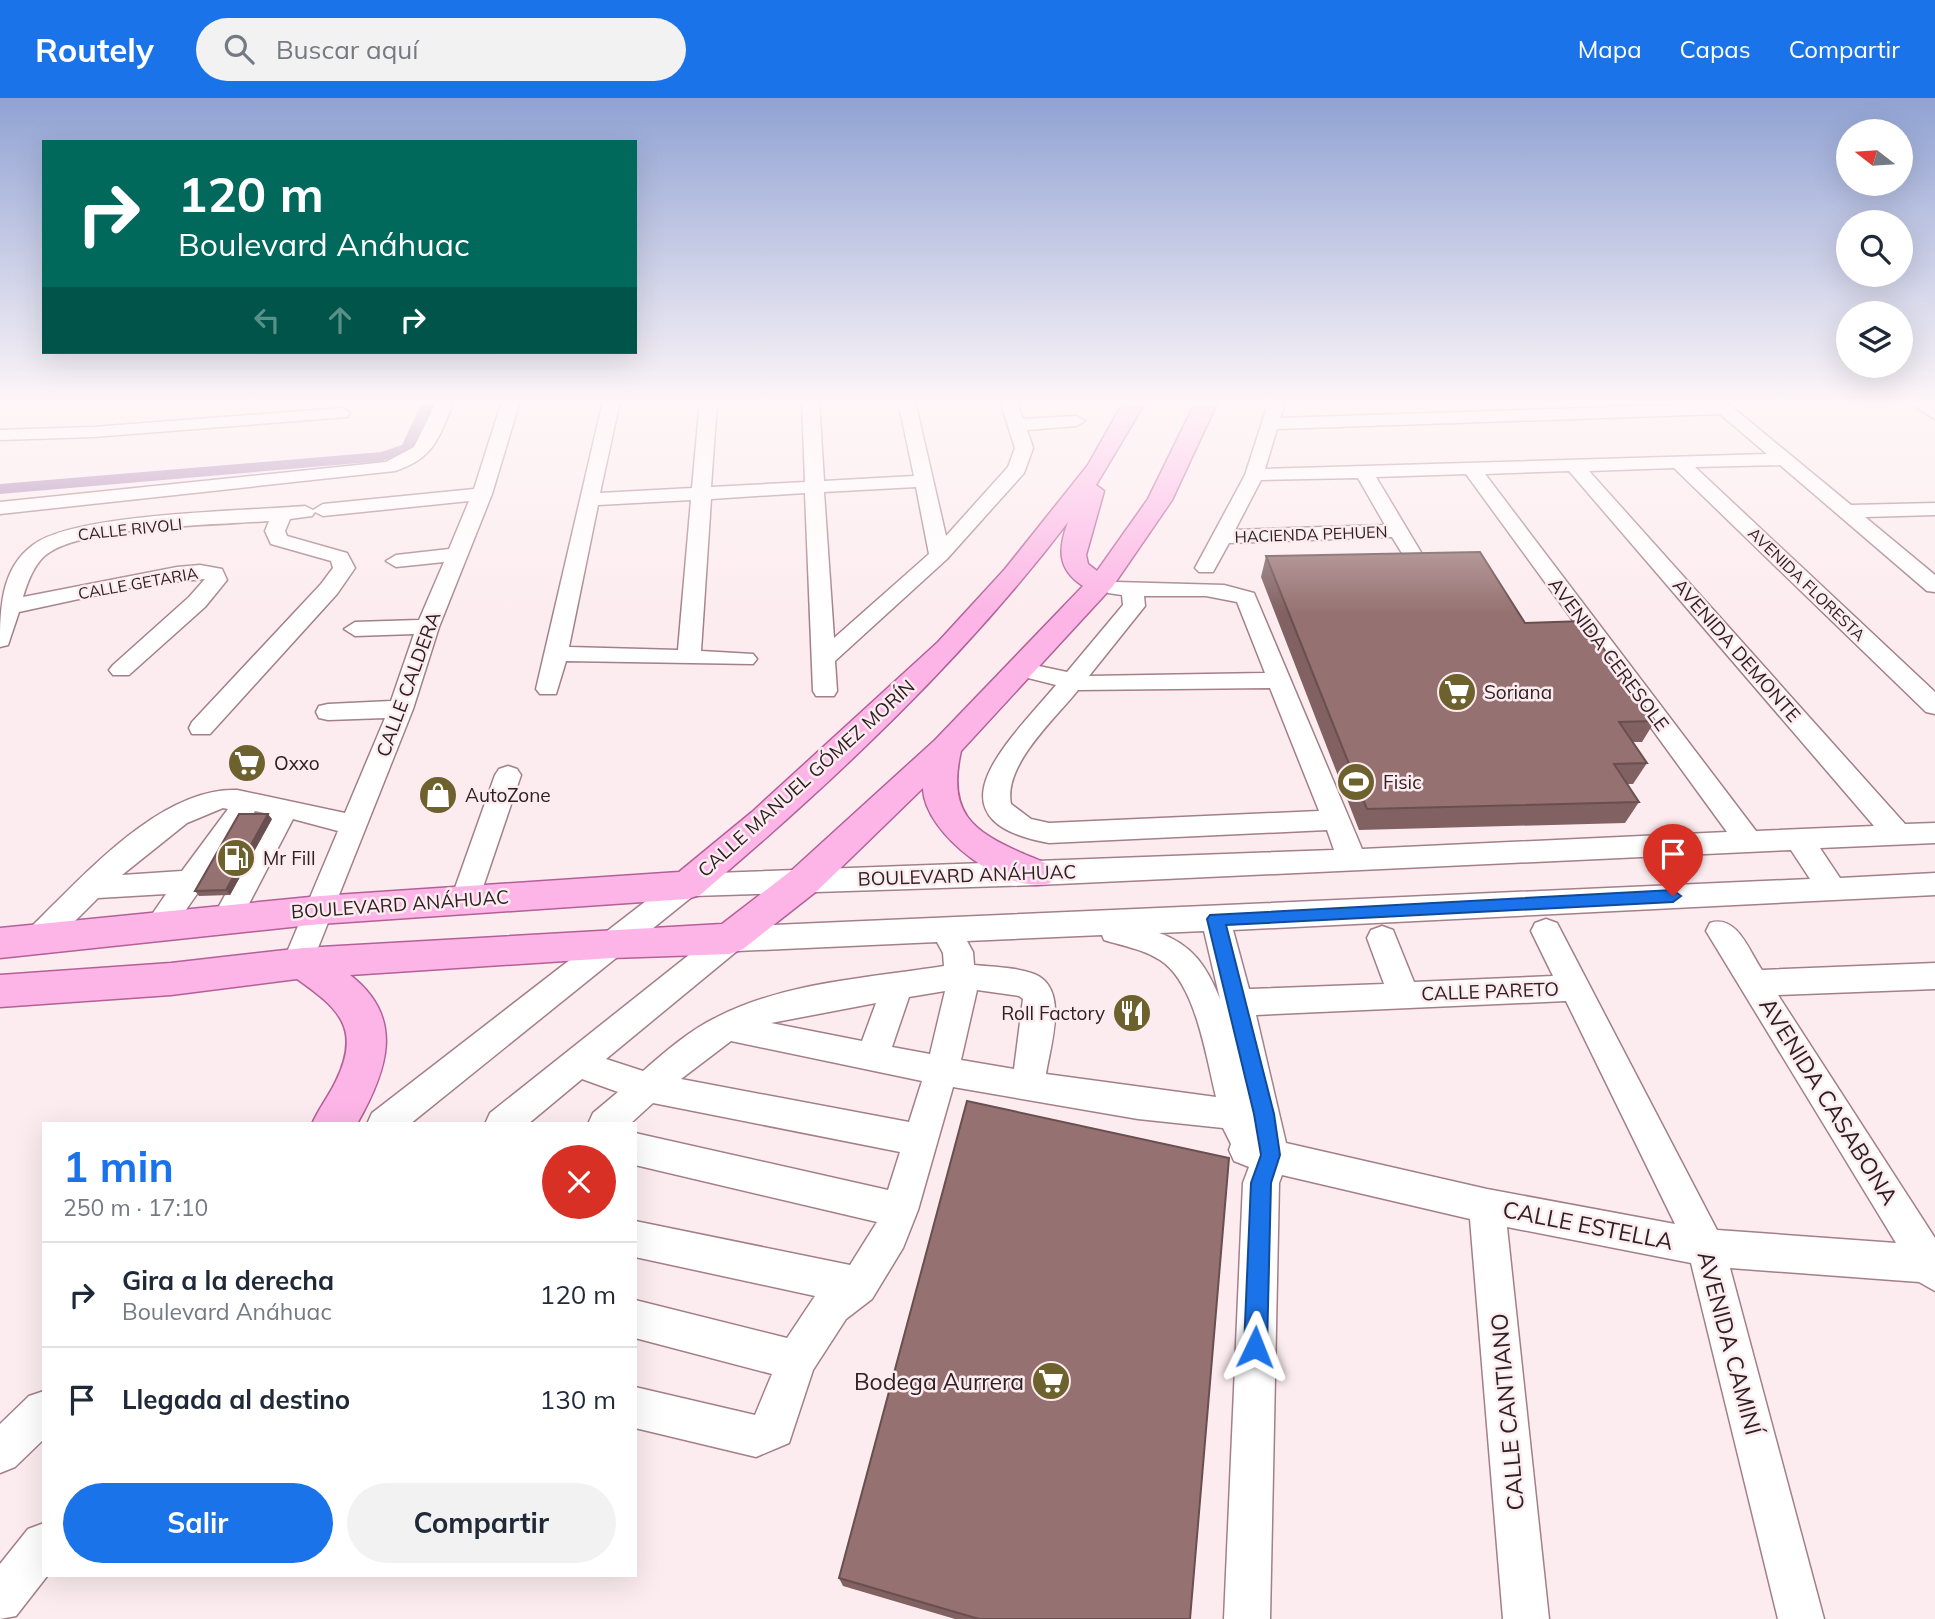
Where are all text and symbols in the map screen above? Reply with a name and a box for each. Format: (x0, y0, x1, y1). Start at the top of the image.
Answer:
search box (196, 18, 686, 81)
text: Routely (35, 29, 154, 70)
icon: search (220, 30, 258, 68)
text: Buscar aquí (276, 33, 418, 66)
text: Mapa (1578, 34, 1642, 64)
text: Capas (1680, 34, 1751, 64)
text: Compartir (1789, 34, 1900, 64)
north arrow (1836, 119, 1913, 196)
map controls (1836, 119, 1913, 378)
text: 120 m (178, 163, 324, 224)
icon: right (63, 168, 154, 259)
button: search (1836, 210, 1913, 287)
text: Boulevard Anáhuac (178, 224, 470, 264)
icon: left (248, 301, 286, 339)
icon: ahead (321, 301, 359, 339)
icon: right (394, 301, 432, 339)
button: layers (1836, 301, 1913, 378)
street label: CALLE RIVOLI (77, 514, 183, 544)
street label: HACIENDA PEHUEN (1234, 521, 1388, 547)
street label: AVENIDA FLORESTA (1744, 523, 1870, 645)
street label: CALLE GETARIA (76, 563, 200, 603)
street label: AVENIDA CERESOLE (1544, 573, 1674, 735)
street label: AVENIDA DEMONTE (1668, 573, 1806, 727)
street label: CALLE CALDERA (371, 608, 445, 760)
supermarket icon: Soriana (1436, 671, 1478, 713)
street label: CALLE MANUEL GÓMEZ MORÍN (693, 674, 919, 882)
place label: Soriana (1484, 680, 1552, 704)
supermarket icon: Oxxo (226, 742, 268, 784)
place label: Oxxo (274, 751, 320, 775)
sports icon: Fisic (1335, 761, 1377, 803)
place label: Fisic (1383, 770, 1422, 794)
shop icon: AutoZone (417, 774, 459, 816)
place label: AutoZone (465, 783, 551, 807)
pin (1643, 824, 1703, 896)
icon: arrive (1654, 835, 1692, 873)
fuel station icon: Mr Fill (215, 837, 257, 879)
place label: Mr Fill (263, 846, 315, 870)
street label: BOULEVARD ANÁHUAC (857, 859, 1077, 891)
street label: BOULEVARD ANÁHUAC (290, 884, 510, 924)
street label: CALLE PARETO (1421, 977, 1559, 1005)
restaurant icon: Roll Factory (1111, 992, 1153, 1034)
street label: AVENIDA CASABONA (1753, 992, 1905, 1210)
place label: Roll Factory (1001, 1001, 1105, 1025)
text: 1 min (63, 1140, 174, 1193)
button: close (542, 1145, 616, 1219)
text: 250 m · 17:10 (63, 1193, 208, 1222)
street label: CALLE ESTELLA (1500, 1194, 1676, 1256)
street label: AVENIDA CAMINÍ (1692, 1248, 1769, 1440)
text: Gira a la derecha (122, 1264, 334, 1297)
icon: right (63, 1276, 101, 1314)
text: 120 m (540, 1278, 616, 1311)
text: Boulevard Anáhuac (122, 1297, 332, 1326)
position arrow (1218, 1310, 1292, 1384)
street label: CALLE CANTIANO (1484, 1312, 1530, 1512)
supermarket icon: Bodega Aurrera (1030, 1360, 1072, 1402)
place label: Bodega Aurrera (854, 1367, 1024, 1396)
icon: arrive (63, 1381, 101, 1419)
text: Llegada al destino (122, 1383, 350, 1416)
text: 130 m (540, 1383, 616, 1416)
button: Salir (63, 1483, 333, 1563)
button: Compartir (347, 1483, 616, 1563)

